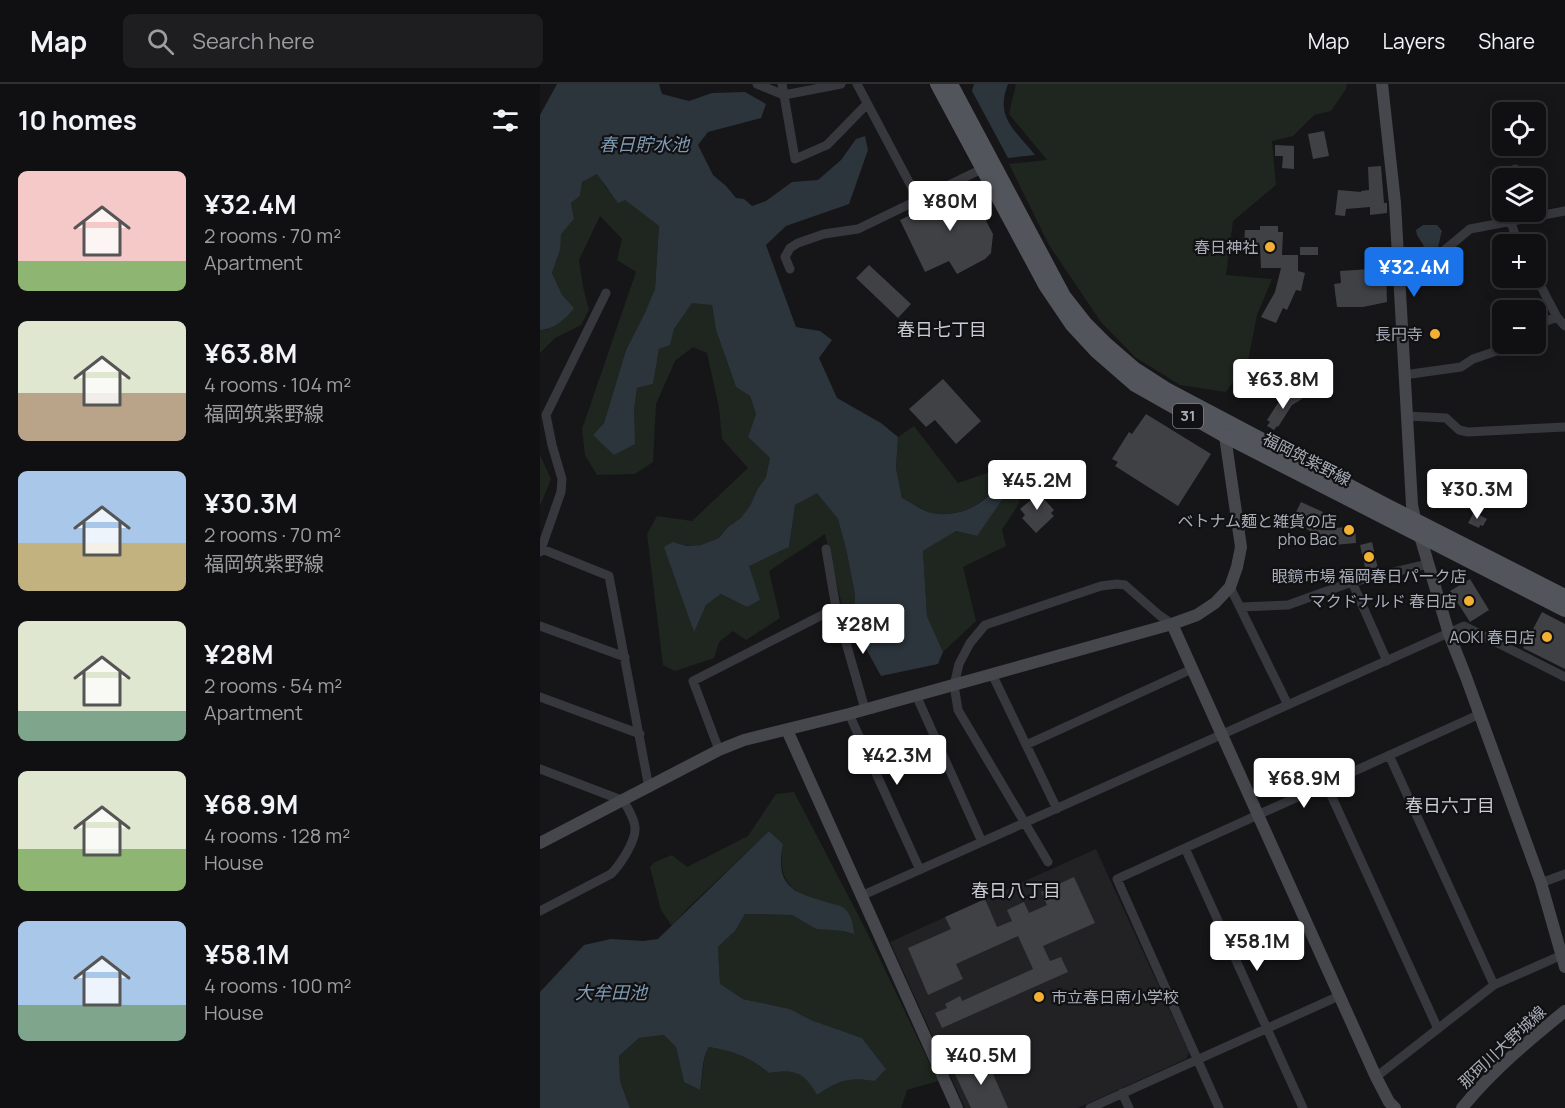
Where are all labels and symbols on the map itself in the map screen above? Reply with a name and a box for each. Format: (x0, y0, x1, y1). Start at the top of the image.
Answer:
water label: 春日貯水池 (599, 132, 691, 156)
pin: ¥80M (914, 181, 986, 232)
place label: 春日神社 (1194, 236, 1258, 258)
marker: 春日神社 (1263, 240, 1277, 254)
pin: ¥32.4M (1365, 247, 1463, 298)
district label: 春日七丁目 (897, 317, 987, 341)
place label: 長円寺 (1375, 323, 1423, 345)
marker: 長円寺 (1428, 327, 1442, 341)
pin: ¥63.8M (1234, 359, 1332, 410)
road number: 31 (1173, 404, 1203, 428)
street label: 福岡筑紫野線 (1259, 427, 1355, 491)
pin: ¥45.2M (988, 460, 1086, 511)
pin: ¥30.3M (1428, 469, 1526, 520)
place label: ベトナム麺と雑貨の店 pho Bac (1177, 510, 1337, 550)
marker: ベトナム麺と雑貨の店 pho Bac (1342, 523, 1356, 537)
marker: 眼鏡市場 福岡春日パーク店 (1362, 550, 1376, 564)
place label: 眼鏡市場 福岡春日パーク店 (1271, 565, 1467, 587)
place label: マクドナルド 春日店 (1310, 590, 1457, 612)
marker: マクドナルド 春日店 (1462, 594, 1476, 608)
pin: ¥28M (827, 604, 899, 655)
place label: AOKI 春日店 (1449, 626, 1535, 648)
marker: AOKI 春日店 (1540, 630, 1554, 644)
pin: ¥42.3M (848, 735, 946, 786)
pin: ¥68.9M (1255, 758, 1353, 809)
district label: 春日六丁目 (1405, 793, 1495, 817)
district label: 春日八丁目 (971, 878, 1061, 902)
pin: ¥58.1M (1208, 921, 1306, 972)
water label: 大牟田池 (575, 980, 649, 1004)
place label: 市立春日南小学校 (1051, 986, 1179, 1008)
marker: 市立春日南小学校 (1032, 990, 1046, 1004)
street label: 那珂川大野城線 (1454, 1001, 1550, 1093)
pin: ¥40.5M (932, 1035, 1030, 1086)

